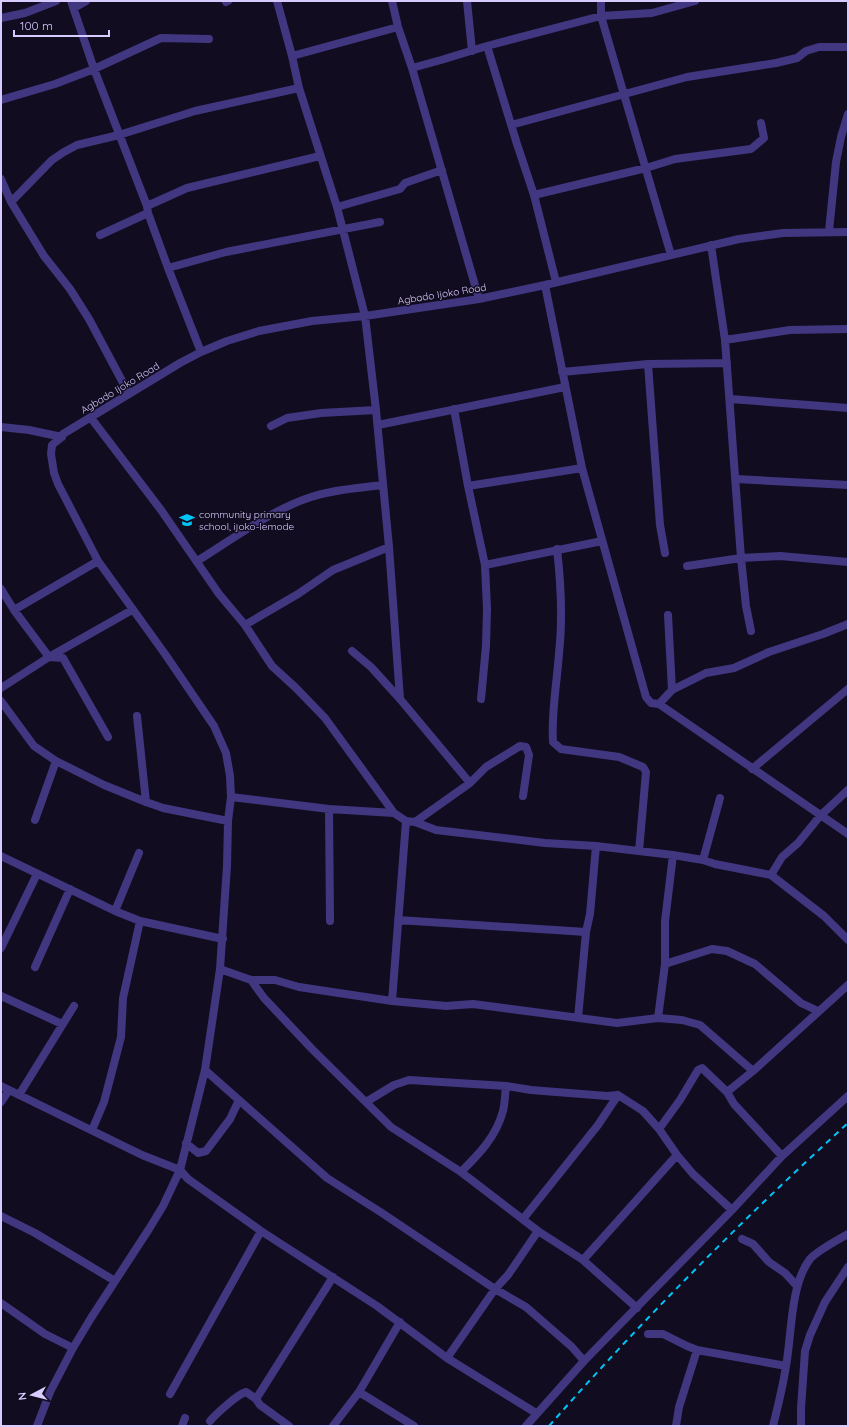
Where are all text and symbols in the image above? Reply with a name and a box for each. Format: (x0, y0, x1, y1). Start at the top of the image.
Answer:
scale bar (14, 12, 109, 38)
text: 100 m (20, 18, 53, 33)
street label: Agbado Ijoko Road (397, 281, 487, 307)
street label: Agbado Ijoko Road (78, 359, 162, 417)
place label: community primary school, ijoko-lemode (199, 508, 295, 533)
school or university icon: community primary school, ijoko-lemode (178, 511, 196, 529)
north arrow (12, 1375, 52, 1415)
text: N (15, 1391, 30, 1401)

